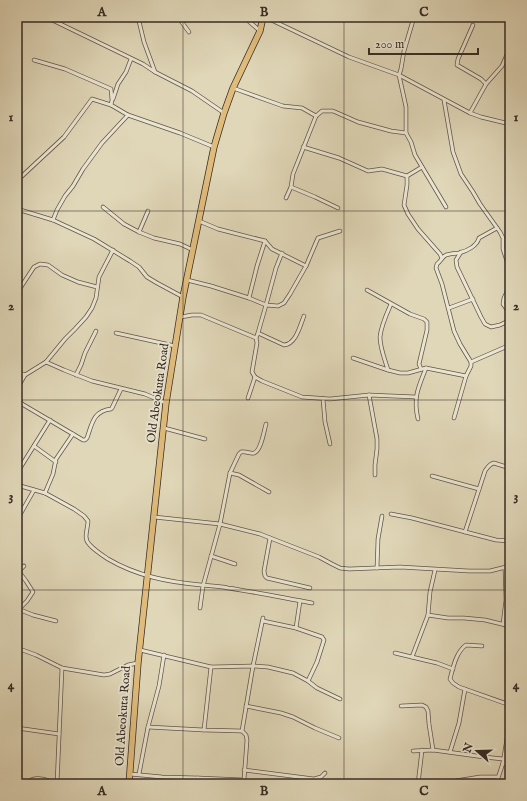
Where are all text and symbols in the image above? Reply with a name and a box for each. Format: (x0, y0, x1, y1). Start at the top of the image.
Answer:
text: A (97, 4, 108, 21)
text: B (260, 4, 269, 21)
text: C (419, 4, 429, 21)
scale bar (369, 30, 478, 56)
text: 200 m (375, 37, 404, 52)
text: 1 (9, 109, 14, 126)
text: 1 (514, 109, 519, 126)
text: 2 (8, 298, 14, 315)
text: 2 (513, 298, 519, 315)
street label: Old Abeokuta Road (144, 342, 172, 444)
text: 3 (9, 488, 14, 505)
text: 3 (514, 488, 519, 505)
street label: Old Abeokuta Road (112, 665, 134, 767)
text: 4 (8, 677, 15, 694)
text: 4 (513, 677, 520, 694)
north arrow (457, 731, 497, 771)
text: N (460, 741, 477, 756)
text: A (97, 783, 108, 800)
text: B (260, 783, 269, 800)
text: C (419, 783, 429, 800)

